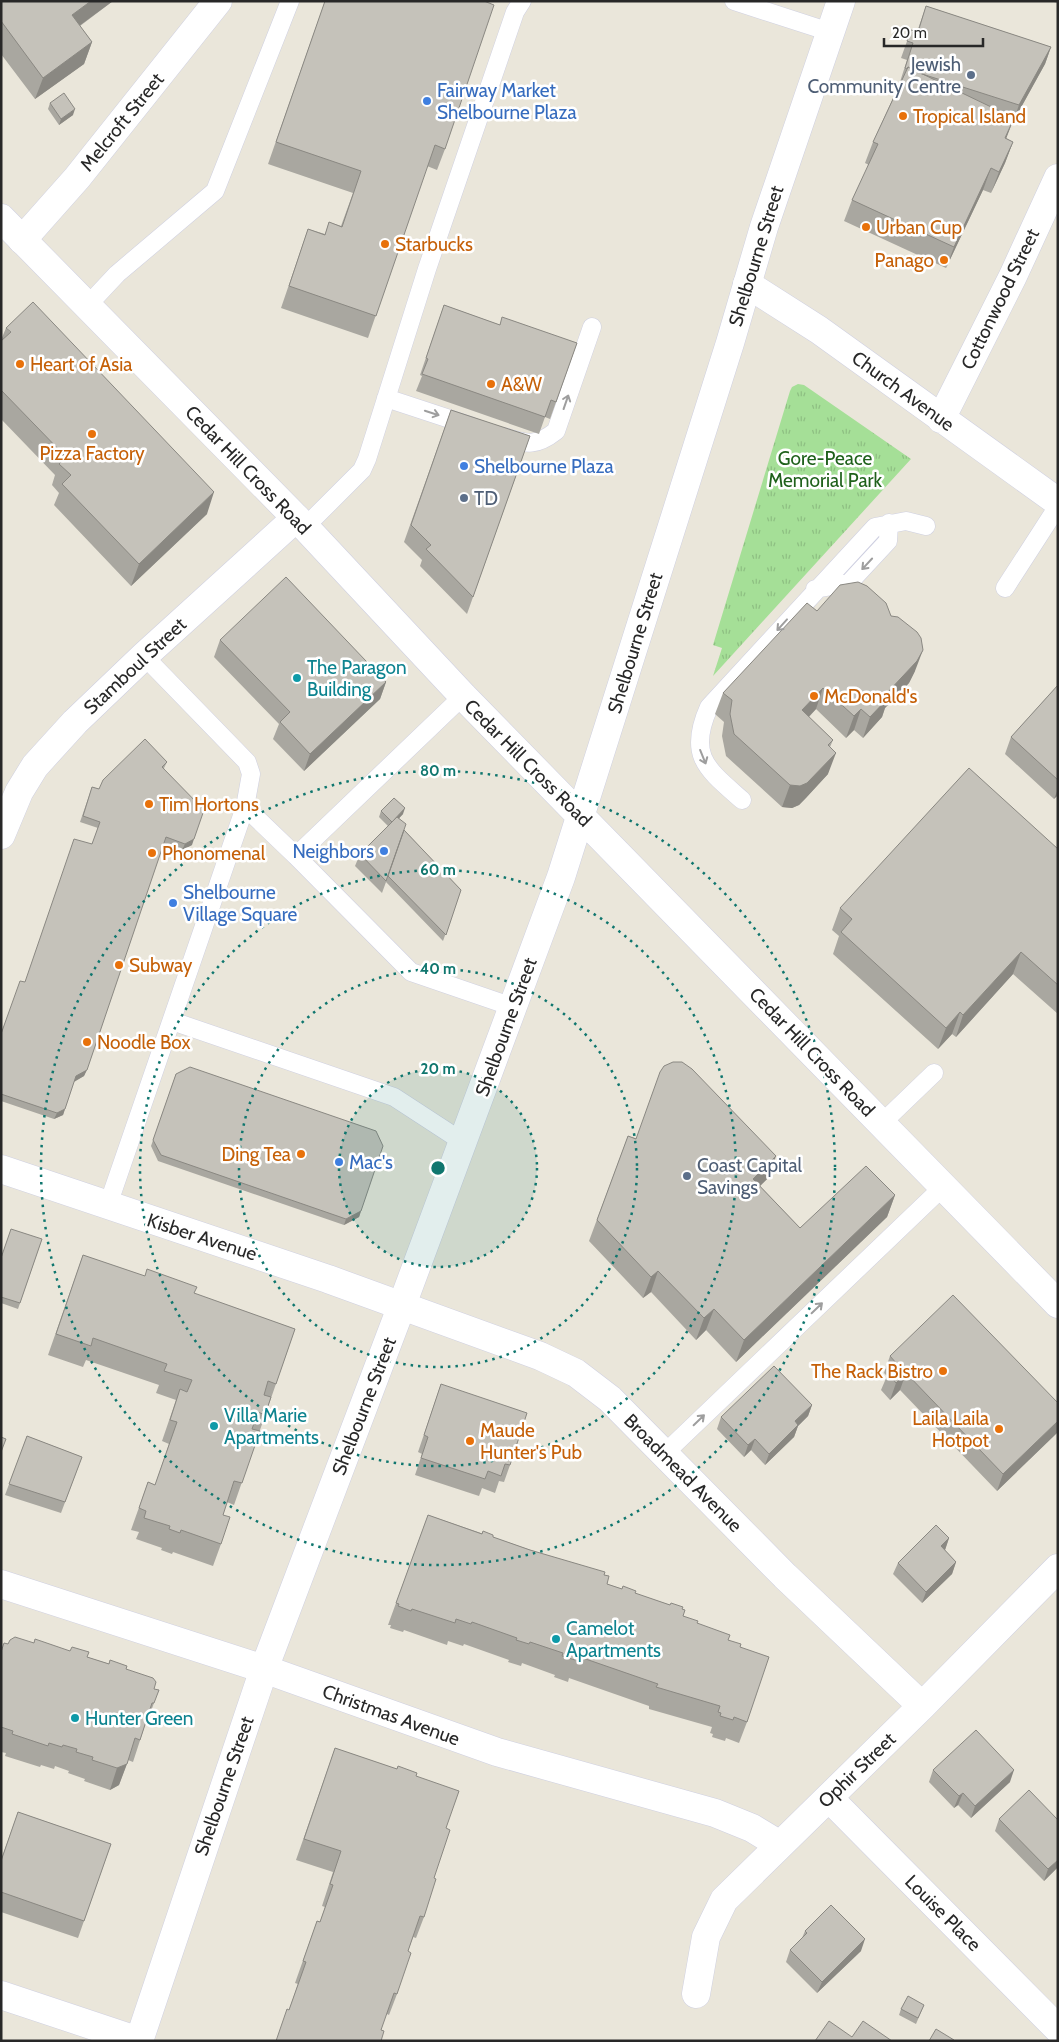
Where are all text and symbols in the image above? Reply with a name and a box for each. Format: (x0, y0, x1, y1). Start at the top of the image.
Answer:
scale bar (884, 15, 983, 47)
text: 20 m (892, 24, 927, 42)
place label: Jewish Community Centre (807, 53, 961, 98)
street label: Melcroft Street (75, 68, 169, 176)
marker: Jewish Community Centre (965, 69, 977, 81)
place label: Fairway Market Shelbourne Plaza (437, 79, 577, 124)
marker: Fairway Market Shelbourne Plaza (421, 95, 433, 107)
place label: Tropical Island (913, 105, 1026, 128)
marker: Tropical Island (897, 110, 909, 122)
street label: Shelbourne Street (724, 182, 789, 329)
place label: Urban Cup (876, 216, 962, 239)
marker: Urban Cup (860, 221, 872, 233)
street label: Cottonwood Street (956, 224, 1044, 373)
place label: Starbucks (395, 233, 473, 256)
marker: Starbucks (379, 238, 391, 250)
place label: Panago (875, 249, 934, 272)
marker: Panago (938, 254, 950, 266)
street label: Church Avenue (847, 346, 959, 436)
place label: Heart of Asia (30, 353, 132, 376)
marker: Heart of Asia (14, 358, 26, 370)
place label: A&W (501, 373, 542, 396)
marker: A&W (485, 378, 497, 390)
one-way arrow (562, 395, 571, 411)
street label: Cedar Hill Cross Road (180, 401, 316, 539)
one-way arrow (424, 409, 439, 418)
marker: Pizza Factory (86, 428, 98, 440)
place label: Pizza Factory (39, 442, 145, 465)
park label: Gore-Peace Memorial Park (768, 447, 883, 492)
place label: Shelbourne Plaza (474, 455, 614, 478)
marker: Shelbourne Plaza (458, 460, 470, 472)
place label: TD (474, 487, 498, 510)
marker: TD (458, 492, 470, 504)
one-way arrow (861, 557, 873, 570)
street label: Shelbourne Street (603, 569, 668, 716)
street label: Stamboul Street (79, 612, 191, 719)
one-way arrow (777, 619, 788, 632)
place label: The Paragon Building (307, 656, 407, 701)
marker: The Paragon Building (291, 672, 303, 684)
place label: McDonald's (824, 685, 918, 708)
marker: McDonald's (808, 690, 820, 702)
street label: Cedar Hill Cross Road (460, 695, 596, 831)
one-way arrow (699, 749, 709, 764)
text: 80 m (420, 762, 456, 780)
place label: Tim Hortons (159, 793, 259, 816)
marker: Tim Hortons (143, 798, 155, 810)
place label: Neighbors (293, 840, 374, 863)
place label: Phonomenal (162, 842, 266, 865)
marker: Neighbors (378, 845, 390, 857)
marker: Phonomenal (146, 847, 158, 859)
text: 60 m (420, 861, 456, 879)
place label: Shelbourne Village Square (183, 881, 298, 926)
marker: Shelbourne Village Square (167, 897, 179, 909)
place label: Subway (129, 954, 193, 977)
street label: Shelbourne Street (470, 954, 542, 1099)
marker: Subway (113, 959, 125, 971)
text: 40 m (420, 960, 456, 978)
street label: Cedar Hill Cross Road (744, 983, 880, 1121)
place label: Noodle Box (97, 1031, 190, 1054)
marker: Noodle Box (81, 1036, 93, 1048)
text: 20 m (421, 1060, 455, 1078)
place label: Ding Tea (221, 1143, 291, 1166)
marker: Ding Tea (295, 1148, 307, 1160)
place label: Mac's (349, 1151, 393, 1174)
place label: Coast Capital Savings (697, 1154, 803, 1199)
marker: Mac's (333, 1156, 345, 1168)
centre of rings (429, 1159, 447, 1177)
marker: Coast Capital Savings (681, 1170, 693, 1182)
street label: Kisber Avenue (144, 1208, 260, 1266)
one-way arrow (810, 1302, 823, 1314)
street label: Shelbourne Street (327, 1333, 401, 1478)
place label: The Rack Bistro (811, 1360, 933, 1383)
marker: The Rack Bistro (937, 1365, 949, 1377)
place label: Villa Marie Apartments (224, 1404, 319, 1449)
place label: Laila Laila Hotpot (912, 1407, 990, 1452)
street label: Broadmead Avenue (619, 1409, 747, 1537)
one-way arrow (693, 1414, 706, 1426)
place label: Maude Hunter's Pub (480, 1419, 582, 1464)
marker: Villa Marie Apartments (208, 1420, 220, 1432)
marker: Laila Laila Hotpot (993, 1423, 1005, 1435)
marker: Maude Hunter's Pub (464, 1435, 476, 1447)
place label: Camelot Apartments (566, 1617, 661, 1662)
marker: Camelot Apartments (550, 1633, 562, 1645)
street label: Christmas Avenue (319, 1679, 463, 1751)
place label: Hunter Green (85, 1707, 193, 1730)
marker: Hunter Green (69, 1712, 81, 1724)
street label: Shelbourne Street (189, 1713, 259, 1859)
street label: Ophir Street (814, 1727, 901, 1812)
street label: Louise Place (900, 1870, 986, 1956)

